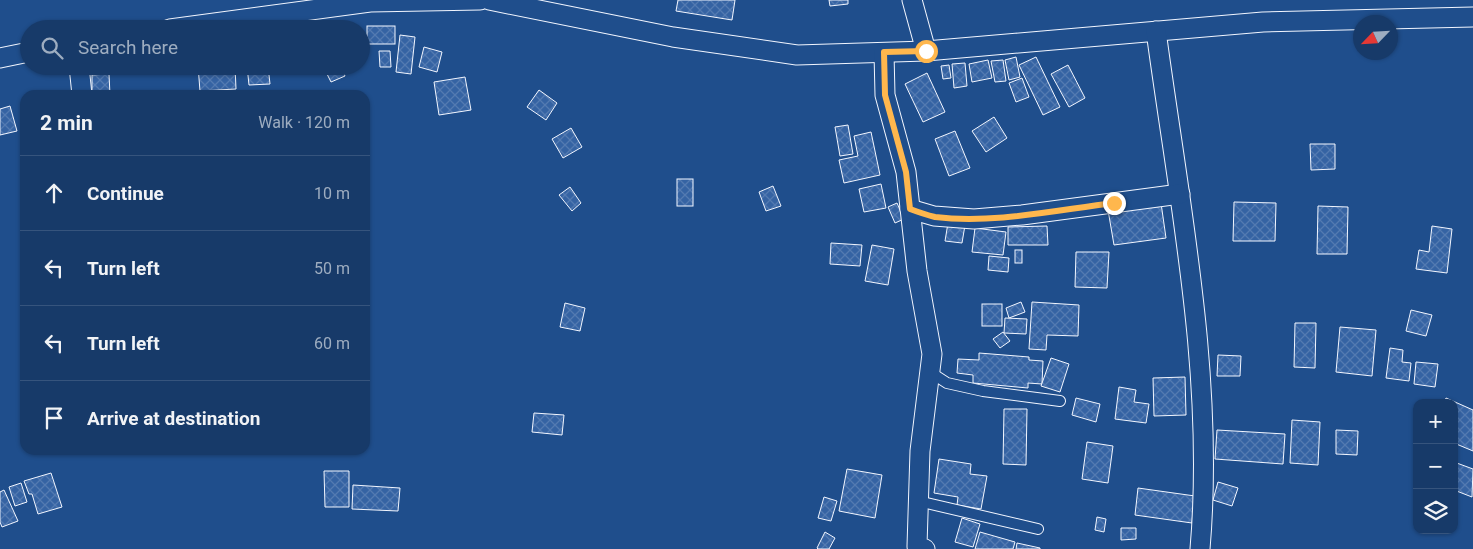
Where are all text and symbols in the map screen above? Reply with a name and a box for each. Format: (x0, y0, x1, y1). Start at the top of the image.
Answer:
north arrow (1353, 15, 1398, 60)
search box (20, 20, 370, 75)
icon: search (38, 34, 66, 62)
text: Search here (78, 36, 178, 59)
route start (915, 40, 938, 63)
text: 2 min (40, 111, 93, 135)
text: Walk · 120 m (258, 113, 350, 132)
icon: ahead (40, 179, 68, 207)
text: Continue (87, 182, 164, 205)
text: 10 m (314, 184, 350, 203)
route end (1103, 192, 1126, 215)
icon: left (40, 254, 68, 282)
text: Turn left (87, 257, 160, 280)
text: 50 m (314, 259, 350, 278)
icon: left (40, 329, 68, 357)
text: Turn left (87, 332, 160, 355)
text: 60 m (314, 334, 350, 353)
map controls (1413, 399, 1458, 534)
button: + (1413, 399, 1458, 444)
icon: arrive (40, 404, 68, 432)
text: Arrive at destination (87, 407, 260, 430)
button: − (1413, 444, 1458, 489)
button: layers (1413, 489, 1458, 534)

